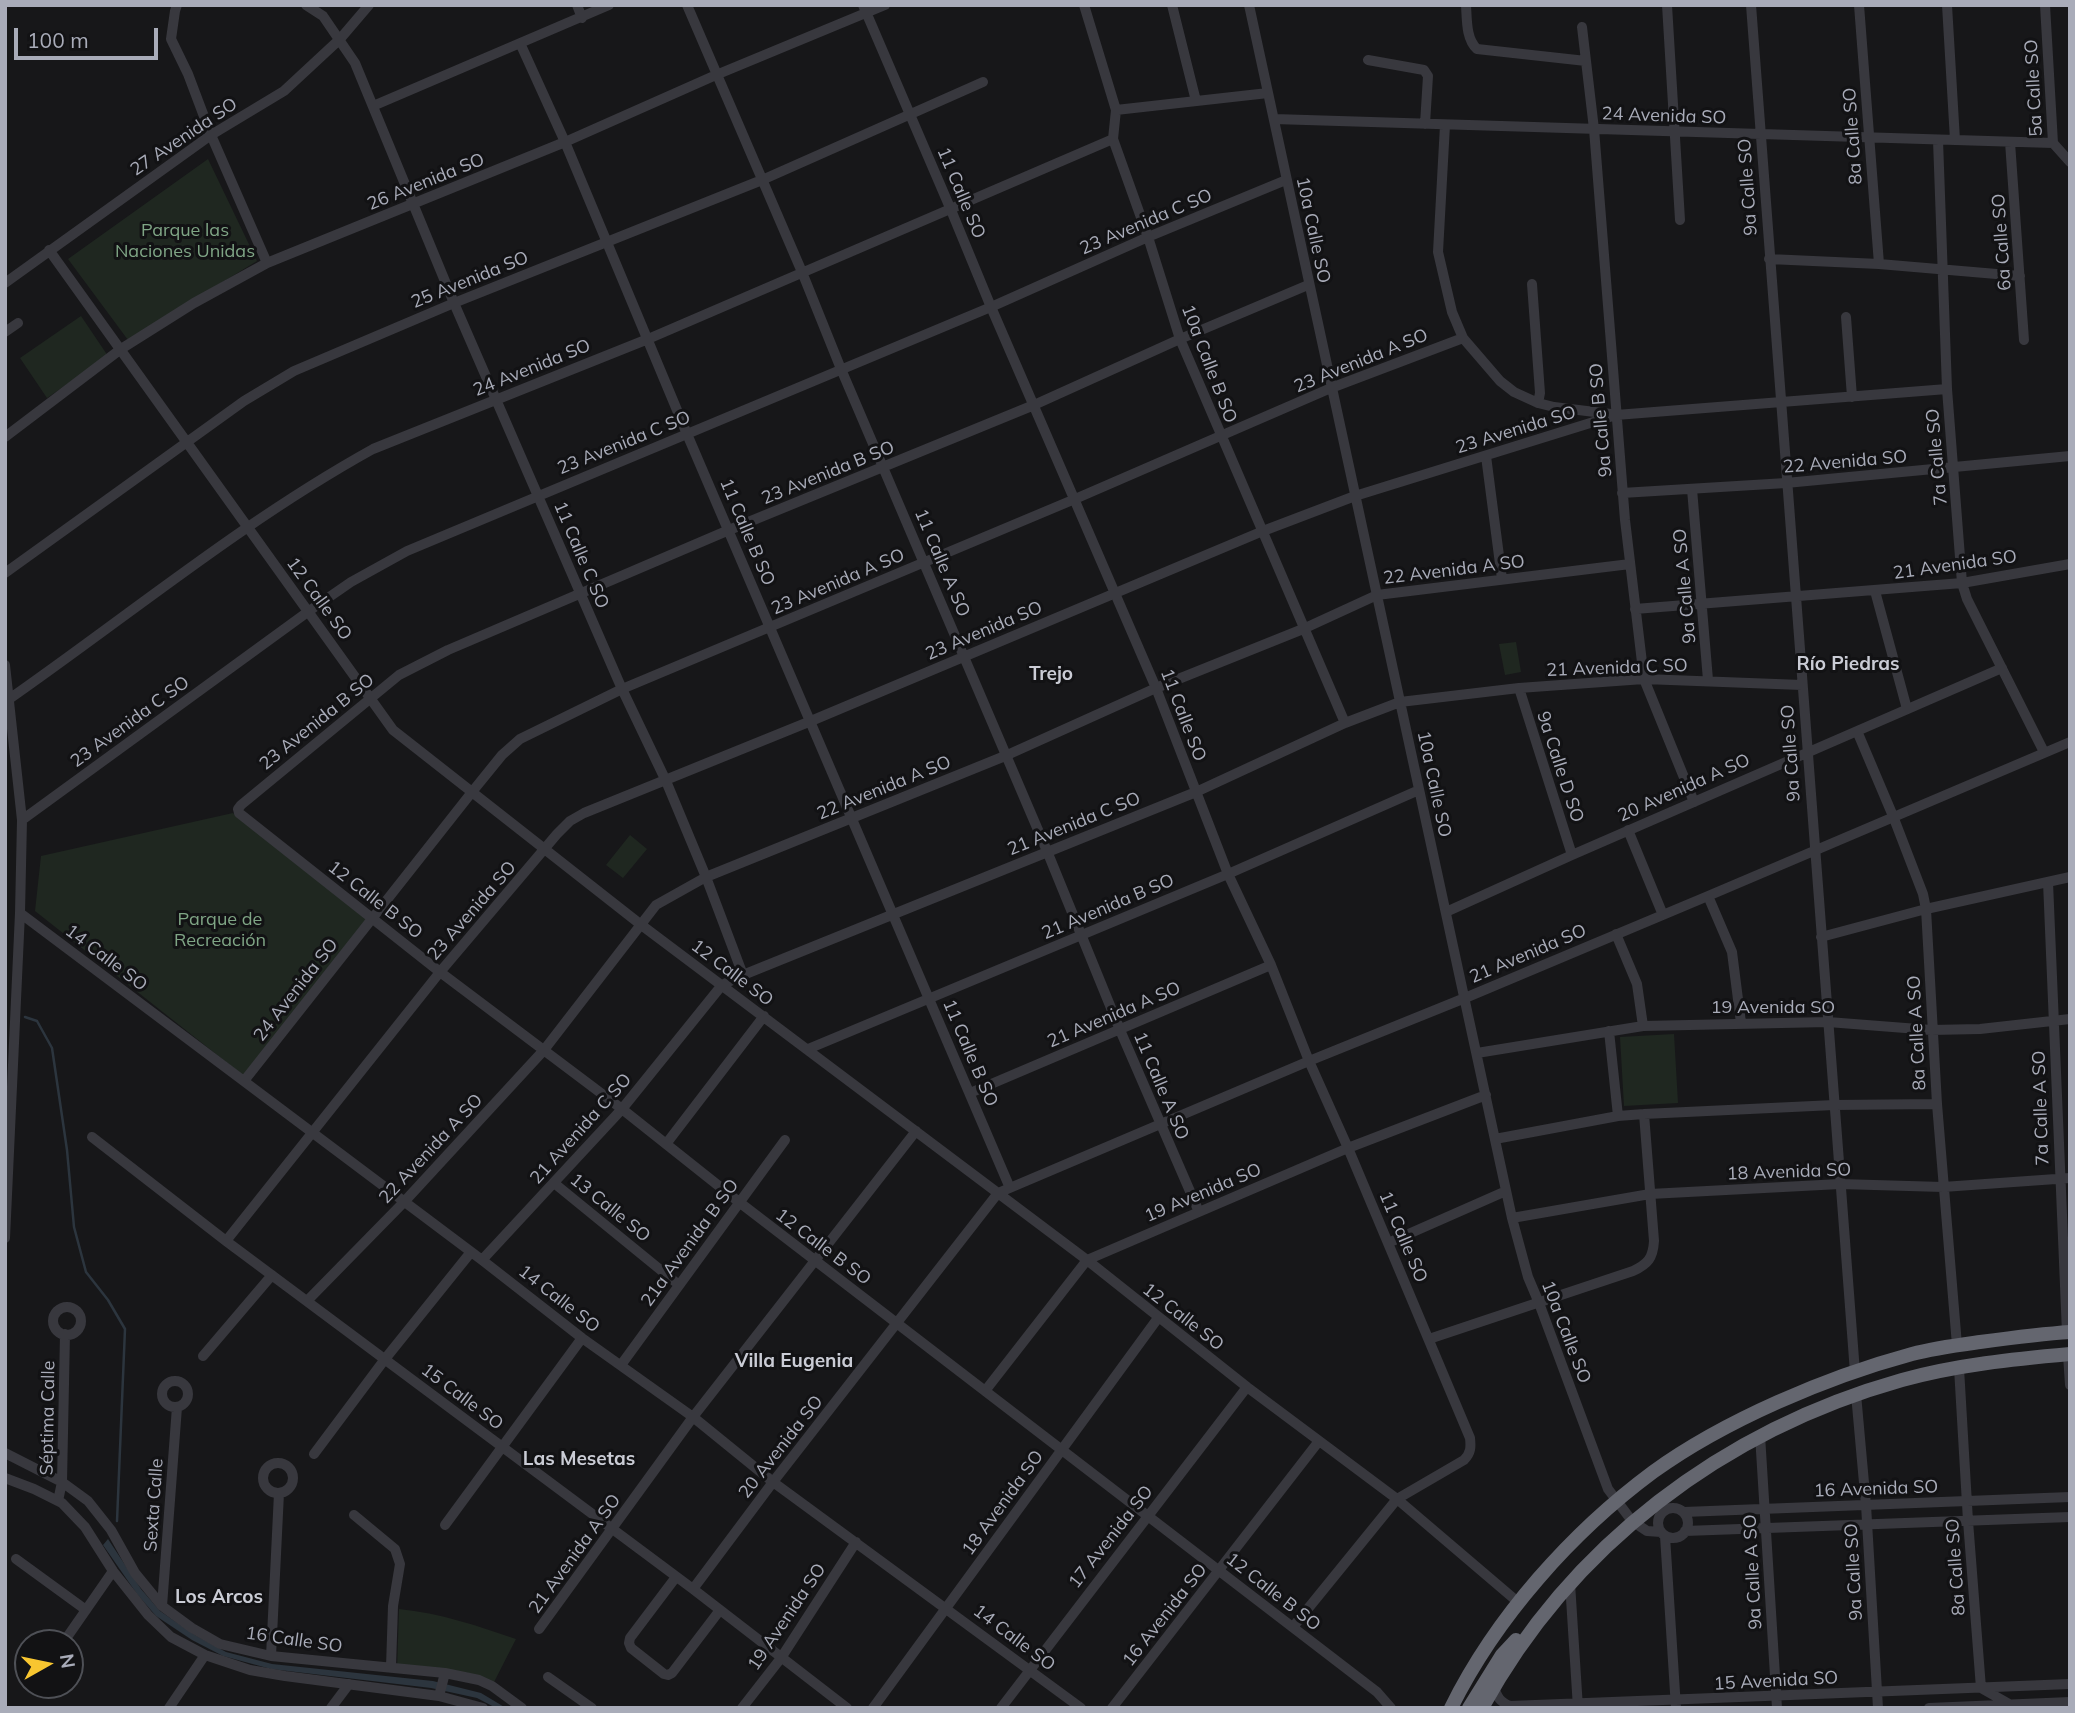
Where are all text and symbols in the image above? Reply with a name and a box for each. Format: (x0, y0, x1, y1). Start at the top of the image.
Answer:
scale bar (18, 14, 161, 58)
text: 100 m (27, 27, 89, 53)
street label: 5a Calle SO (2021, 39, 2047, 137)
street label: 8a Calle SO (1839, 87, 1867, 185)
street label: 27 Avenida SO (126, 93, 242, 181)
street label: 24 Avenida SO (1601, 103, 1727, 129)
street label: 9a Calle SO (1734, 138, 1762, 236)
street label: 11 Calle SO (932, 144, 990, 242)
street label: 26 Avenida SO (364, 149, 488, 215)
street label: 10a Calle SO (1291, 175, 1335, 285)
street label: 23 Avenida C SO (1077, 184, 1215, 260)
street label: 6a Calle SO (1988, 193, 2016, 291)
park label: Parque las Naciones Unidas (115, 220, 255, 262)
street label: 25 Avenida SO (408, 247, 532, 313)
street label: 10a Calle B SO (1177, 302, 1241, 426)
street label: 23 Avenida A SO (1291, 324, 1431, 398)
street label: 24 Avenida SO (470, 335, 594, 401)
street label: 9a Calle B SO (1585, 362, 1617, 478)
street label: 23 Avenida SO (1453, 401, 1579, 459)
street label: 23 Avenida C SO (554, 406, 694, 480)
street label: 7a Calle SO (1922, 408, 1952, 506)
street label: 23 Avenida B SO (758, 436, 898, 510)
street label: 22 Avenida SO (1782, 446, 1908, 478)
street label: 11 Calle B SO (715, 475, 779, 589)
street label: 11 Calle C SO (549, 498, 613, 612)
street label: 11 Calle A SO (910, 506, 974, 620)
street label: 9a Calle A SO (1669, 528, 1701, 644)
street label: 23 Avenida A SO (768, 544, 908, 620)
street label: 21 Avenida SO (1892, 546, 2018, 584)
street label: 22 Avenida A SO (1382, 551, 1526, 589)
street label: 12 Calle SO (282, 553, 356, 645)
street label: 23 Avenida SO (922, 597, 1046, 665)
district label: Río Piedras (1796, 653, 1900, 675)
street label: 21 Avenida C SO (1546, 655, 1688, 681)
district label: Trejo (1029, 663, 1073, 685)
street label: 11 Calle SO (1155, 666, 1211, 764)
street label: 23 Avenida B SO (255, 669, 379, 775)
street label: 23 Avenida C SO (66, 672, 194, 772)
street label: 9a Calle SO (1777, 704, 1805, 802)
street label: 9a Calle D SO (1532, 709, 1588, 825)
street label: 10a Calle SO (1412, 729, 1456, 839)
street label: 20 Avenida A SO (1615, 749, 1753, 827)
street label: 22 Avenida A SO (814, 751, 954, 825)
street label: 21 Avenida C SO (1004, 787, 1144, 861)
street label: 12 Calle B SO (323, 856, 427, 944)
street label: 23 Avenida SO (423, 857, 521, 965)
street label: 21 Avenida B SO (1039, 869, 1177, 945)
park label: Parque de Recreación (174, 909, 266, 951)
street label: 14 Calle SO (61, 920, 151, 996)
street label: 21 Avenida SO (1466, 920, 1590, 988)
street label: 24 Avenida SO (249, 934, 343, 1046)
street label: 12 Calle SO (687, 935, 777, 1011)
street label: 8a Calle A SO (1903, 975, 1931, 1091)
street label: 21 Avenida A SO (1044, 977, 1184, 1053)
street label: 11 Calle B SO (938, 996, 1002, 1110)
street label: 19 Avenida SO (1711, 997, 1835, 1019)
street label: 11 Calle A SO (1129, 1029, 1193, 1143)
street label: 7a Calle A SO (2028, 1050, 2054, 1166)
street label: 21 Avenida C SO (526, 1069, 636, 1189)
street label: 22 Avenida A SO (375, 1090, 487, 1208)
street label: 19 Avenida SO (1141, 1159, 1265, 1227)
street label: 18 Avenida SO (1726, 1159, 1852, 1185)
street label: 13 Calle SO (565, 1169, 655, 1247)
street label: 21a Avenida B SO (637, 1175, 743, 1311)
street label: 11 Calle SO (1374, 1188, 1432, 1286)
street label: 12 Calle B SO (771, 1204, 875, 1290)
street label: 14 Calle SO (514, 1261, 604, 1337)
street label: 10a Calle SO (1537, 1278, 1595, 1386)
street label: 12 Calle SO (1138, 1279, 1228, 1355)
district label: Villa Eugenia (735, 1350, 853, 1372)
street label: 15 Calle SO (417, 1359, 507, 1435)
street label: Séptima Calle (36, 1360, 60, 1476)
street label: 20 Avenida SO (734, 1391, 828, 1503)
street label: 18 Avenida SO (958, 1446, 1048, 1560)
district label: Las Mesetas (523, 1448, 635, 1470)
street label: Sexta Calle (140, 1458, 168, 1552)
street label: 16 Avenida SO (1813, 1476, 1939, 1502)
street label: 17 Avenida SO (1064, 1481, 1158, 1593)
street label: 21 Avenida A SO (524, 1490, 626, 1618)
street label: 9a Calle A SO (1739, 1514, 1767, 1630)
street label: 8a Calle SO (1942, 1518, 1970, 1616)
street label: 9a Calle SO (1841, 1523, 1867, 1621)
street label: 12 Calle B SO (1221, 1548, 1325, 1636)
street label: 19 Avenida SO (743, 1559, 831, 1675)
street label: 16 Avenida SO (1118, 1559, 1212, 1671)
district label: Los Arcos (175, 1586, 263, 1608)
street label: 14 Calle SO (969, 1600, 1059, 1676)
street label: 16 Calle SO (244, 1623, 344, 1657)
north arrow (14, 1629, 84, 1699)
text: N (55, 1652, 81, 1670)
street label: 15 Avenida SO (1713, 1667, 1839, 1695)

